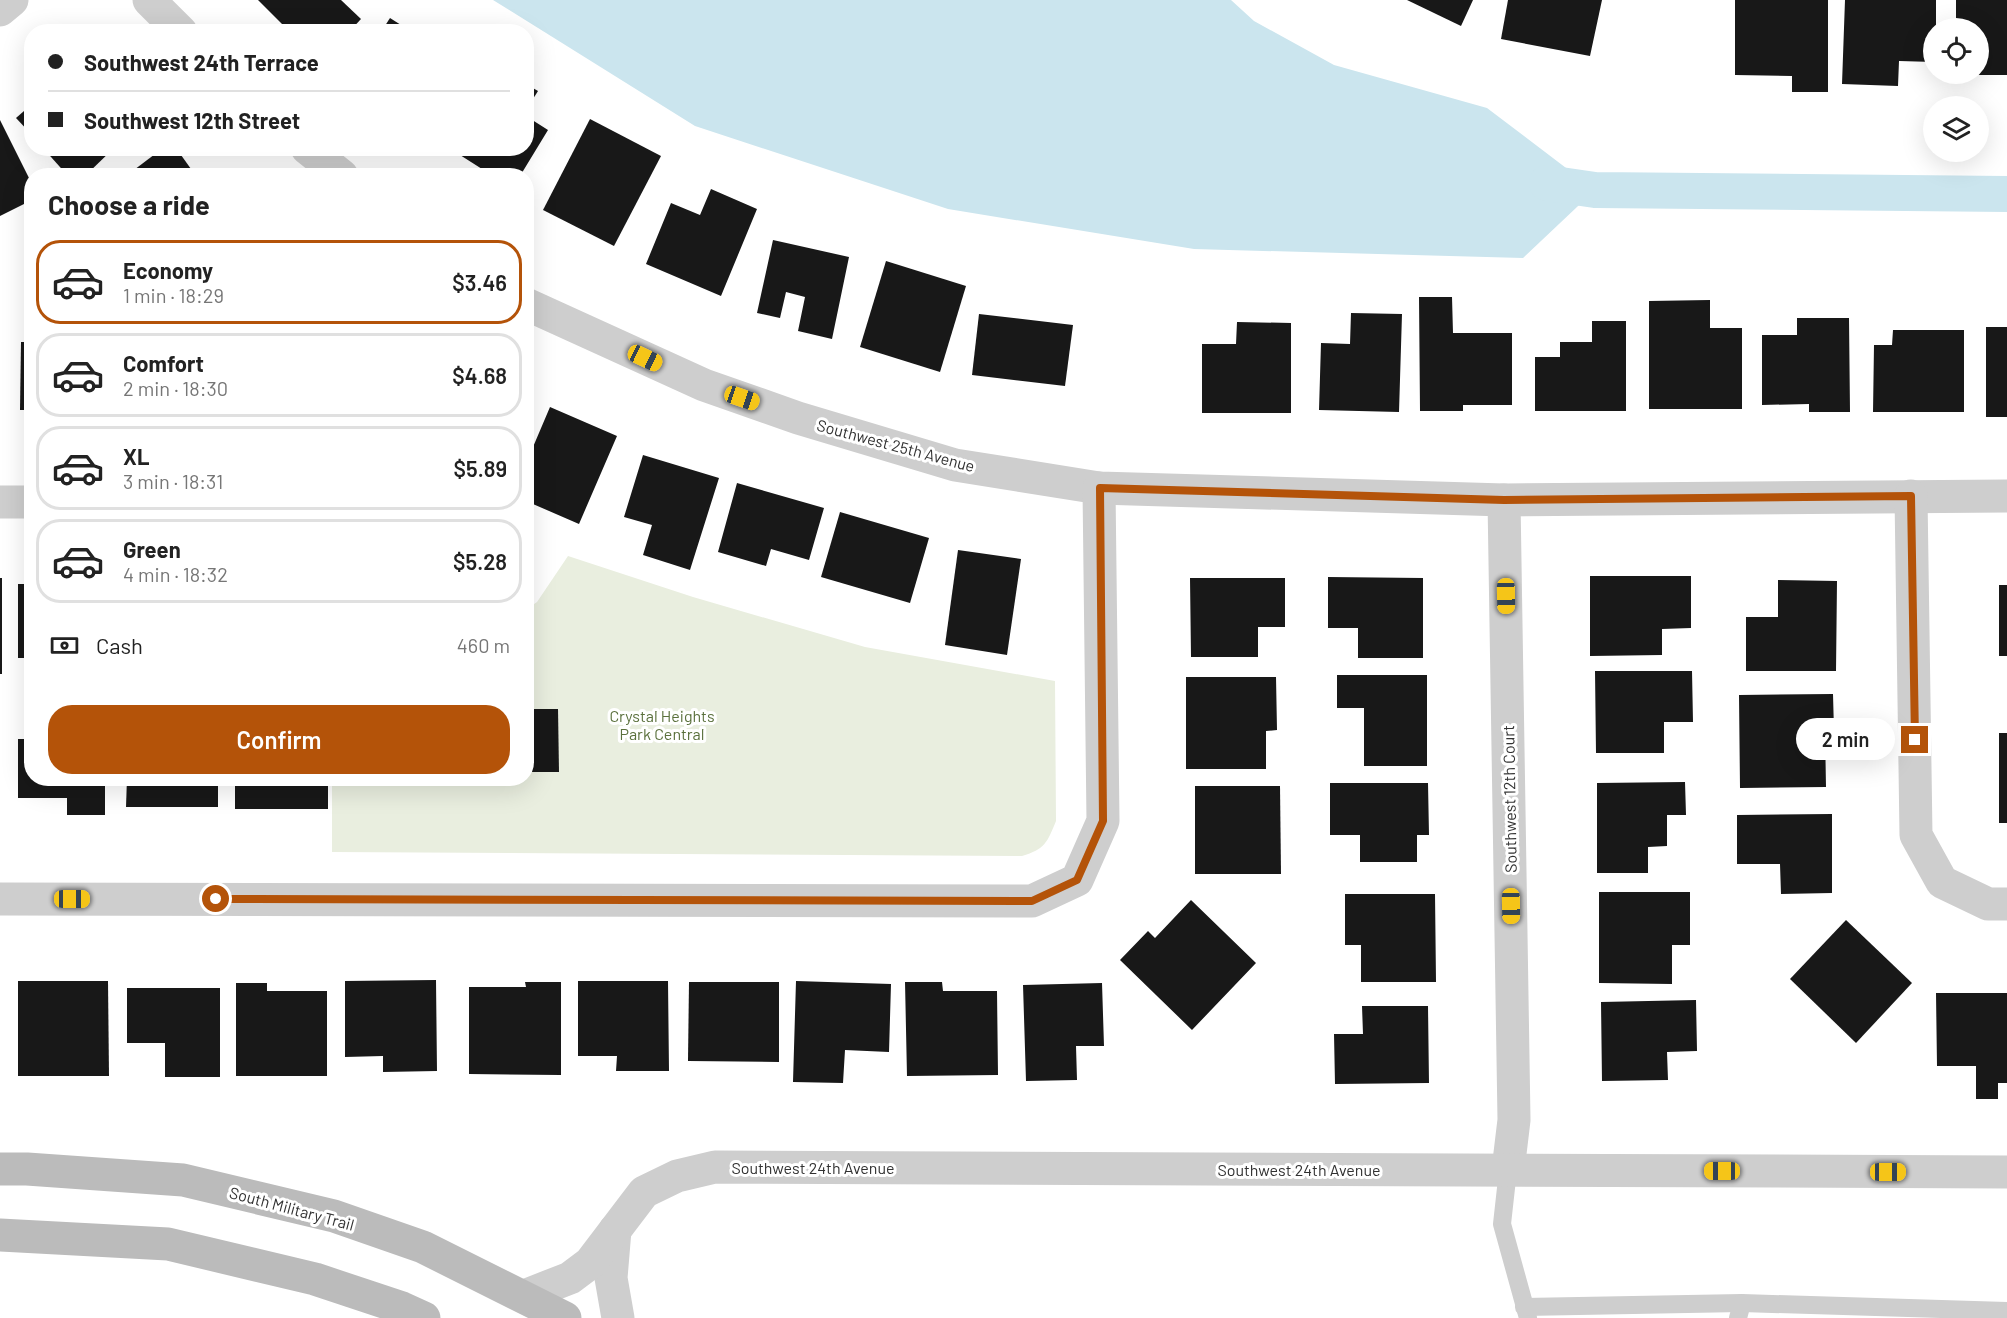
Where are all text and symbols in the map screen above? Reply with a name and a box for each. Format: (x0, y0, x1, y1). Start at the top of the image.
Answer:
map controls (1923, 18, 1989, 162)
button: locate (1923, 18, 1989, 84)
text: Southwest 24th Terrace (84, 49, 319, 75)
button: layers (1923, 96, 1989, 162)
text: Southwest 12th Street (84, 107, 300, 133)
text: Choose a ride (48, 188, 210, 220)
icon: car (51, 255, 105, 309)
text: Economy (123, 257, 213, 283)
text: $3.46 (452, 269, 507, 295)
text: 1 min · 18:29 (123, 283, 224, 307)
car (625, 342, 665, 374)
icon: car (51, 348, 105, 402)
text: Comfort (123, 350, 204, 376)
text: $4.68 (452, 362, 507, 388)
text: 2 min · 18:30 (123, 376, 228, 400)
car (722, 384, 762, 412)
street label: Southwest 25th Avenue (815, 415, 977, 475)
icon: car (51, 441, 105, 495)
text: XL (123, 443, 149, 469)
text: $5.89 (454, 455, 507, 481)
text: 3 min · 18:31 (123, 469, 223, 493)
icon: car (51, 534, 105, 588)
text: Green (123, 536, 181, 562)
text: $5.28 (453, 548, 507, 574)
text: 4 min · 18:32 (123, 562, 228, 586)
car (1497, 578, 1515, 614)
icon: cash (48, 629, 81, 662)
text: Cash (96, 632, 143, 658)
text: 460 m (457, 633, 510, 657)
button: Confirm (48, 705, 510, 774)
park label: Crystal Heights Park Central (609, 706, 715, 743)
callout: 2 min (1795, 719, 1894, 761)
street label: Southwest 12th Court (1498, 725, 1520, 873)
route end (1901, 726, 1928, 753)
text: 2 min (1822, 727, 1869, 751)
route start (202, 885, 229, 912)
car (1502, 888, 1520, 924)
car (54, 890, 90, 908)
street label: Southwest 24th Avenue (731, 1158, 895, 1177)
street label: Southwest 24th Avenue (1217, 1160, 1381, 1179)
car (1704, 1162, 1740, 1180)
car (1870, 1163, 1906, 1181)
street label: South Military Trail (228, 1182, 356, 1234)

